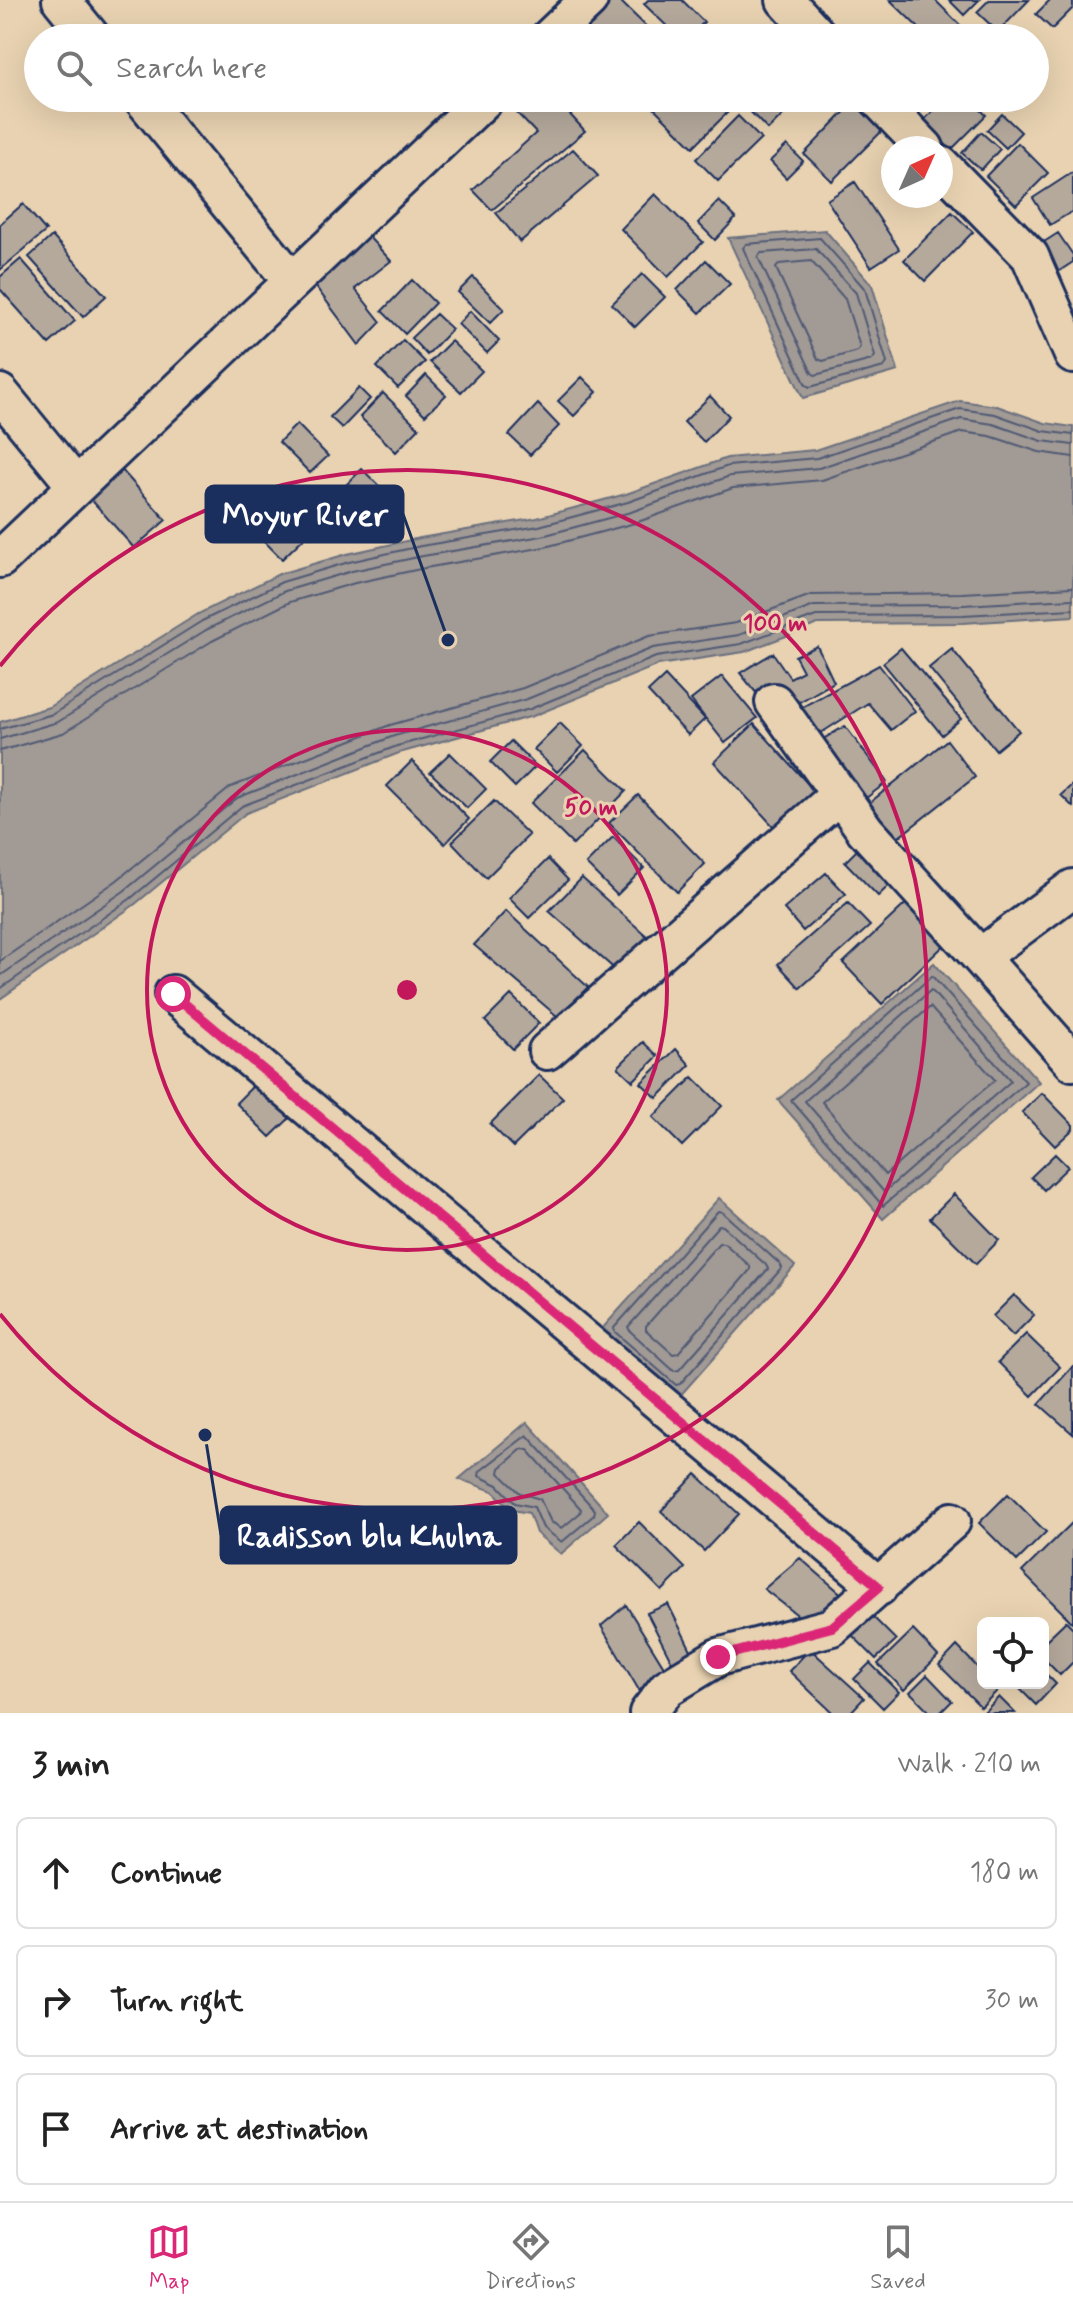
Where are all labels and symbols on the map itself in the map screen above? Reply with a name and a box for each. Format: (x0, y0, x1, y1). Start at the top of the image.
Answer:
north arrow (881, 136, 953, 208)
callout: Moyur River (206, 486, 403, 542)
text: Moyur River (222, 495, 389, 537)
text: 100 m (743, 609, 807, 640)
text: 50 m (564, 793, 618, 824)
route start (155, 976, 191, 1012)
centre of rings (393, 976, 421, 1004)
callout: Radisson blu Khulna (221, 1507, 516, 1563)
text: Radisson blu Khulna (237, 1516, 502, 1558)
route end (700, 1639, 736, 1675)

